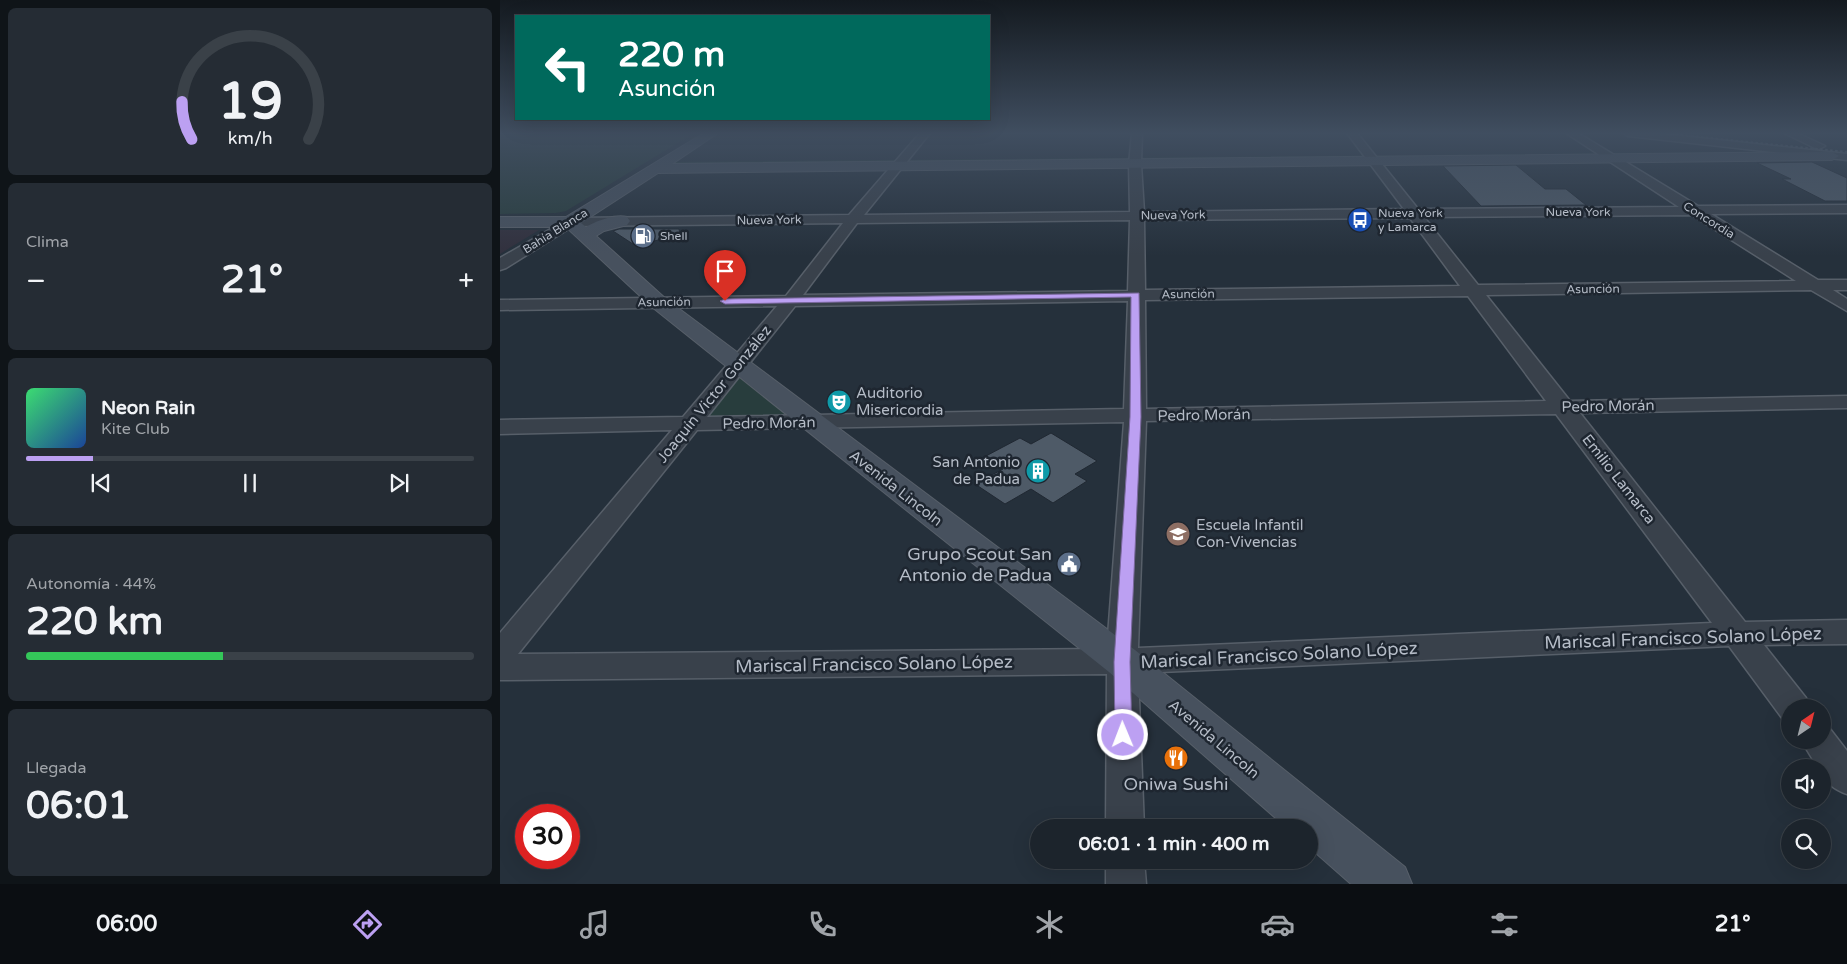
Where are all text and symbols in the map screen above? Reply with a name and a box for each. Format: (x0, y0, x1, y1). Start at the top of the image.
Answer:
text: 220 m (618, 34, 725, 76)
icon: left (535, 35, 600, 100)
text: 19 (217, 70, 283, 133)
text: Asunción (618, 76, 716, 102)
text: km/h (228, 128, 272, 149)
street label: Concordia (1681, 199, 1737, 241)
street label: Nueva York (1546, 205, 1611, 219)
street label: Bahía Blanca (520, 206, 590, 256)
place label: Nueva York y Lamarca (1378, 206, 1443, 234)
street label: Nueva York (1140, 207, 1206, 223)
bus stop icon: Nueva York y Lamarca (1347, 207, 1373, 233)
street label: Nueva York (736, 212, 802, 228)
fuel station icon: Shell (630, 223, 656, 249)
place label: Shell (660, 229, 687, 243)
text: Clima (26, 232, 69, 252)
pin (704, 250, 746, 301)
text: 21° (221, 257, 283, 303)
icon: arrive (711, 257, 739, 285)
text: − (26, 264, 46, 298)
text: + (458, 264, 474, 298)
street label: Asunción (1566, 282, 1620, 296)
street label: Asunción (1161, 287, 1215, 301)
street label: Asunción (637, 295, 691, 309)
street label: Joaquín Victor González (653, 322, 775, 466)
place label: Auditorio Misericordia (856, 384, 943, 419)
theatre icon: Auditorio Misericordia (826, 389, 852, 415)
street label: Pedro Morán (1561, 396, 1655, 416)
text: Neon Rain (101, 397, 195, 419)
street label: Pedro Morán (1157, 405, 1251, 425)
street label: Pedro Morán (722, 413, 816, 433)
text: Kite Club (101, 419, 170, 439)
street label: Emilio Lamarca (1578, 431, 1660, 527)
street label: Avenida Lincoln (846, 446, 946, 530)
place label: San Antonio de Padua (933, 453, 1020, 488)
building icon: San Antonio de Padua (1025, 458, 1051, 484)
icon: previous (87, 469, 115, 497)
icon: pause (236, 469, 264, 497)
icon: next (385, 469, 413, 497)
place label: Escuela Infantil Con-Vivencias (1196, 516, 1304, 551)
school or university icon: Escuela Infantil Con-Vivencias (1165, 521, 1191, 547)
place label: Grupo Scout San Antonio de Padua (899, 543, 1052, 586)
public building icon: Grupo Scout San Antonio de Padua (1056, 551, 1082, 577)
text: Autonomía · 44% (26, 574, 156, 594)
text: 220 km (26, 599, 163, 645)
street label: Mariscal Francisco Solano López (1544, 622, 1822, 654)
street label: Mariscal Francisco Solano López (1140, 637, 1418, 673)
street label: Mariscal Francisco Solano López (735, 651, 1013, 677)
street label: Avenida Lincoln (1165, 696, 1263, 782)
north arrow (1781, 699, 1831, 749)
map controls (1781, 699, 1831, 869)
position arrow (1096, 708, 1148, 760)
restaurant icon: Oniwa Sushi (1163, 745, 1189, 771)
text: Llegada (26, 758, 86, 778)
button: sound (1781, 759, 1831, 809)
place label: Oniwa Sushi (1124, 773, 1228, 795)
text: 06:01 (26, 783, 131, 829)
speed limit sign: 30 (515, 804, 580, 869)
button: search (1781, 819, 1831, 869)
text: 06:01 · 1 min · 400 m (1078, 833, 1270, 855)
icon: directions (350, 907, 385, 942)
icon: music (577, 907, 612, 942)
icon: phone (805, 907, 840, 942)
icon: climate (1032, 907, 1067, 942)
icon: car (1260, 907, 1295, 942)
icon: filters (1487, 907, 1522, 942)
text: 06:00 (96, 911, 157, 937)
text: 21° (1715, 911, 1751, 937)

